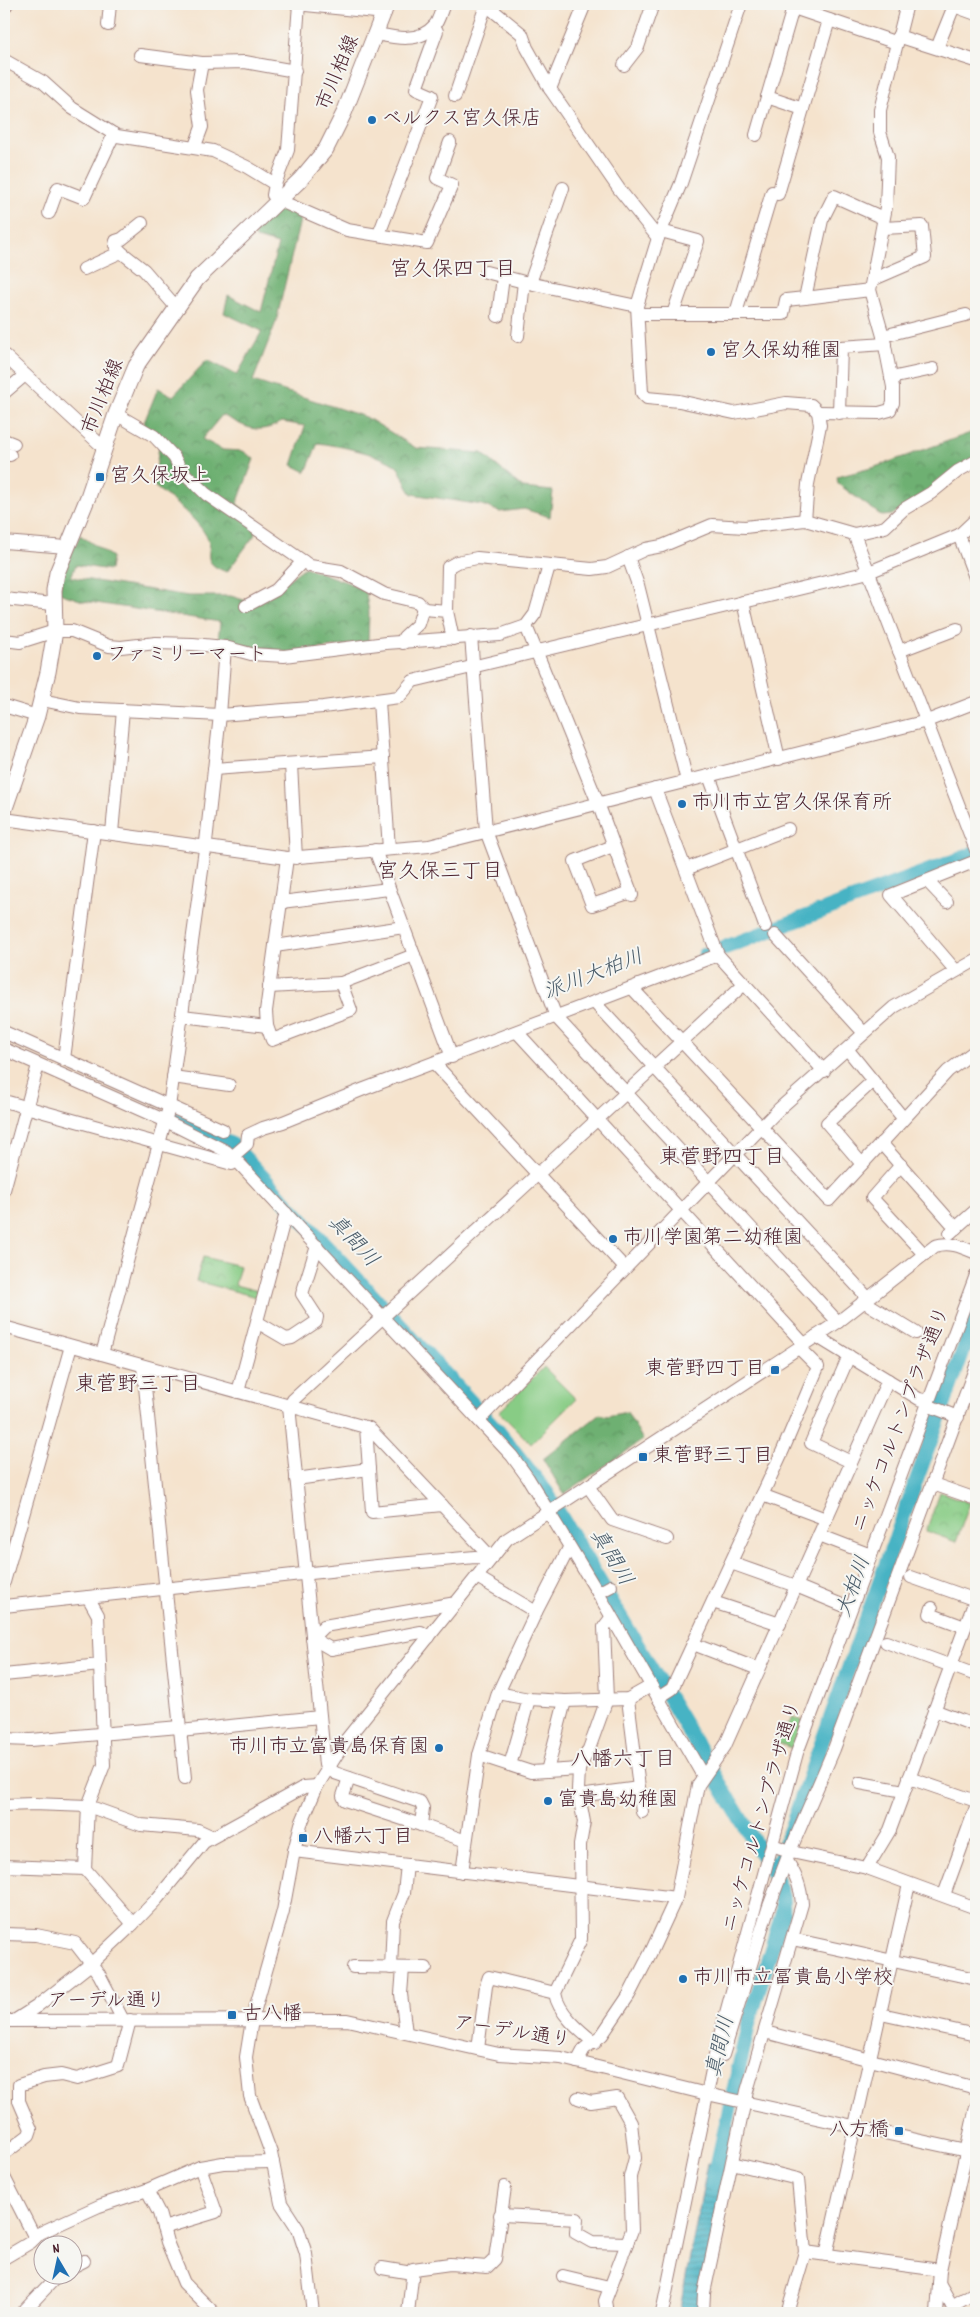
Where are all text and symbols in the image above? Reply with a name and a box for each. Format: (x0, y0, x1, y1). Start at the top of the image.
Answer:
street label: 市川柏線 (310, 31, 368, 115)
place label: ベルクス宮久保店 (382, 106, 542, 134)
marker: ベルクス宮久保店 (366, 114, 378, 126)
district label: 宮久保四丁目 (390, 256, 516, 286)
place label: 宮久保幼稚園 (721, 338, 841, 366)
marker: 宮久保幼稚園 (705, 346, 717, 358)
street label: 市川柏線 (76, 355, 132, 439)
place label: 宮久保坂上 (110, 463, 210, 491)
marker: 宮久保坂上 (94, 471, 106, 483)
place label: ファミリーマート (107, 642, 267, 670)
marker: ファミリーマート (91, 650, 103, 662)
place label: 市川市立宮久保保育所 (692, 790, 892, 818)
marker: 市川市立宮久保保育所 (676, 798, 688, 810)
district label: 宮久保三丁目 (377, 858, 503, 888)
water label: 派川大柏川 (540, 943, 648, 1009)
district label: 東菅野四丁目 (659, 1144, 785, 1174)
water label: 真間川 (320, 1209, 384, 1275)
place label: 市川学園第二幼稚園 (623, 1225, 803, 1253)
marker: 市川学園第二幼稚園 (607, 1233, 619, 1245)
street label: ニッケコルトンプラザ通り (846, 1303, 958, 1537)
place label: 東菅野四丁目 (645, 1356, 765, 1384)
marker: 東菅野四丁目 (769, 1364, 781, 1376)
district label: 東菅野三丁目 (75, 1371, 201, 1401)
place label: 東菅野三丁目 (653, 1443, 773, 1471)
marker: 東菅野三丁目 (637, 1451, 649, 1463)
water label: 真間川 (581, 1523, 639, 1593)
water label: 大柏川 (830, 1552, 880, 1622)
street label: ニッケコルトンプラザ通り (716, 1698, 810, 1936)
place label: 市川市立富貴島保育園 (229, 1734, 429, 1762)
marker: 市川市立富貴島保育園 (433, 1742, 445, 1754)
district label: 八幡六丁目 (571, 1746, 676, 1776)
place label: 富貴島幼稚園 (558, 1787, 678, 1815)
marker: 富貴島幼稚園 (542, 1795, 554, 1807)
place label: 八幡六丁目 (313, 1824, 413, 1852)
marker: 八幡六丁目 (297, 1832, 309, 1844)
place label: 市川市立冨貴島小学校 (693, 1965, 893, 1993)
marker: 市川市立冨貴島小学校 (677, 1973, 689, 1985)
street label: アーデル通り (48, 1988, 166, 2016)
place label: 古八幡 (242, 2001, 302, 2029)
marker: 古八幡 (226, 2009, 238, 2021)
street label: アーデル通り (452, 2010, 572, 2056)
water label: 真間川 (700, 2013, 744, 2081)
place label: 八方橋 (829, 2117, 889, 2145)
marker: 八方橋 (893, 2125, 905, 2137)
north arrow (32, 2234, 82, 2284)
text: N (51, 2239, 61, 2260)

